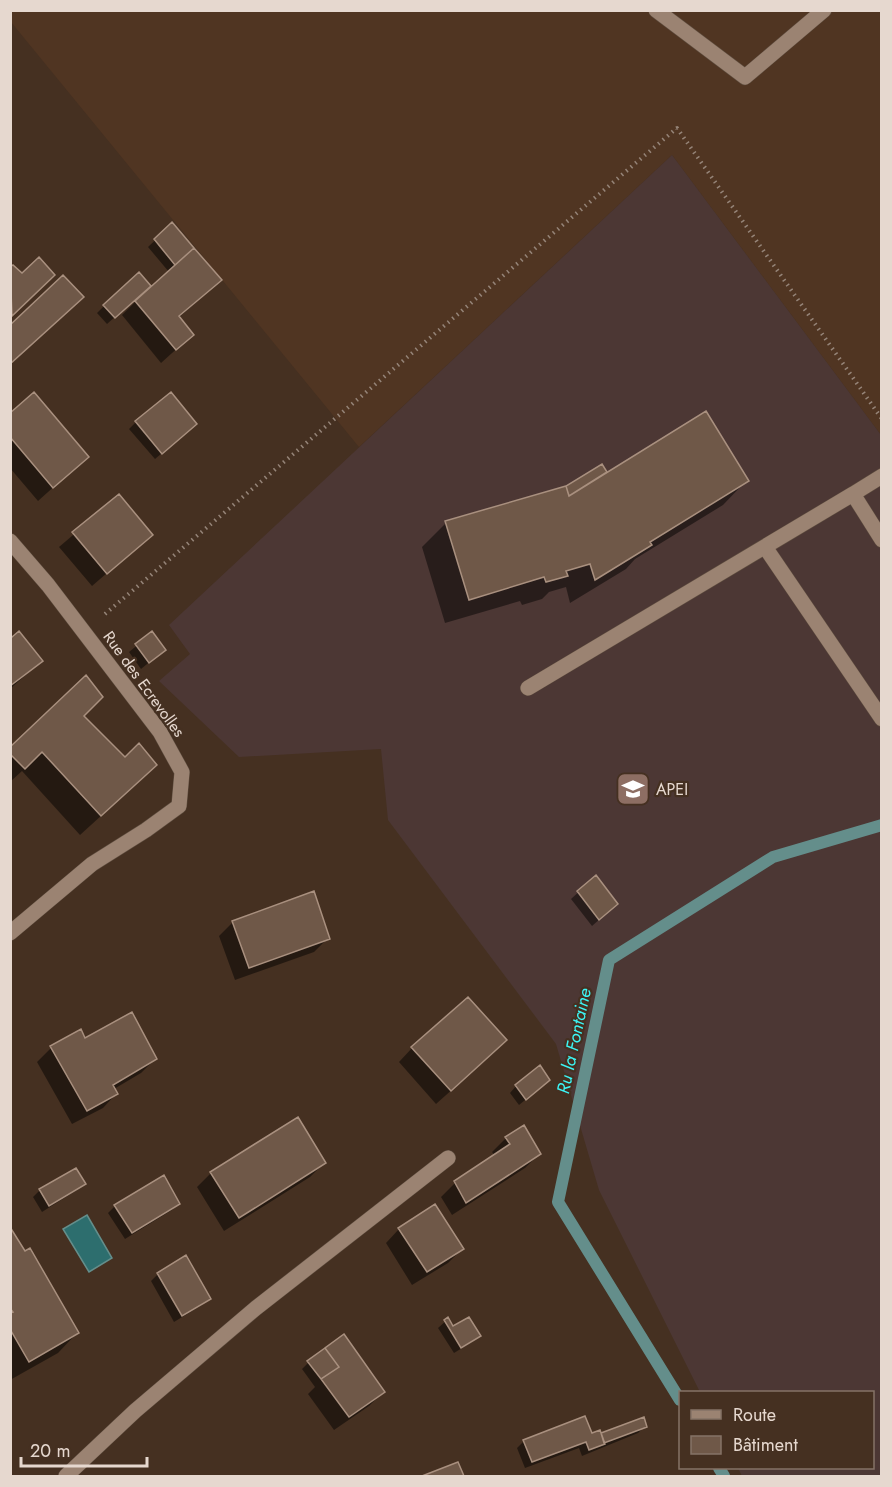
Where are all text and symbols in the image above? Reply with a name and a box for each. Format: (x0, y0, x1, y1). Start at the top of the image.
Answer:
street label: Rue des Ecrevolles (98, 626, 190, 742)
school or university icon: APEI (615, 771, 651, 807)
place label: APEI (656, 778, 688, 801)
water label: Ru la Fontaine (550, 986, 598, 1096)
legend (679, 1391, 874, 1469)
text: Route (733, 1402, 776, 1428)
scale bar (21, 1430, 147, 1468)
text: Bâtiment (733, 1432, 799, 1458)
text: 20 m (30, 1438, 70, 1464)

